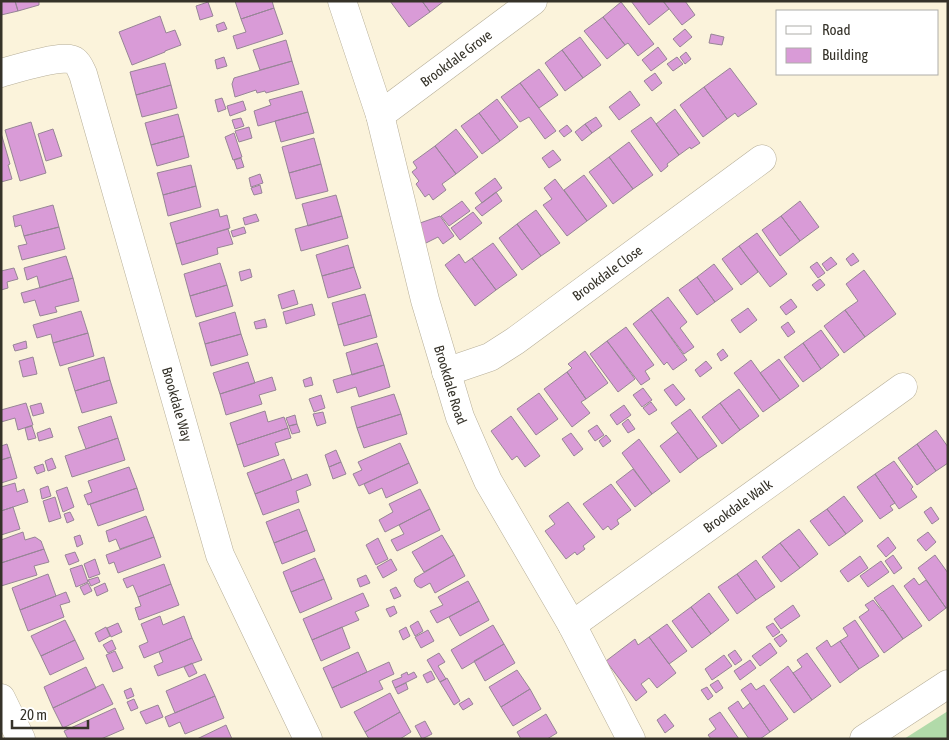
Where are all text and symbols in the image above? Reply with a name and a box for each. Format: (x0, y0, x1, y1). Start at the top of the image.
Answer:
legend (776, 10, 939, 75)
text: Road (822, 21, 851, 38)
street label: Brookdale Grove (417, 26, 495, 90)
text: Building (822, 46, 868, 63)
street label: Brookdale Close (569, 242, 645, 304)
street label: Brookdale Road (431, 343, 470, 427)
street label: Brookdale Way (159, 365, 195, 444)
street label: Brookdale Walk (700, 476, 775, 536)
scale bar (12, 698, 89, 730)
text: 20 m (20, 706, 47, 723)

